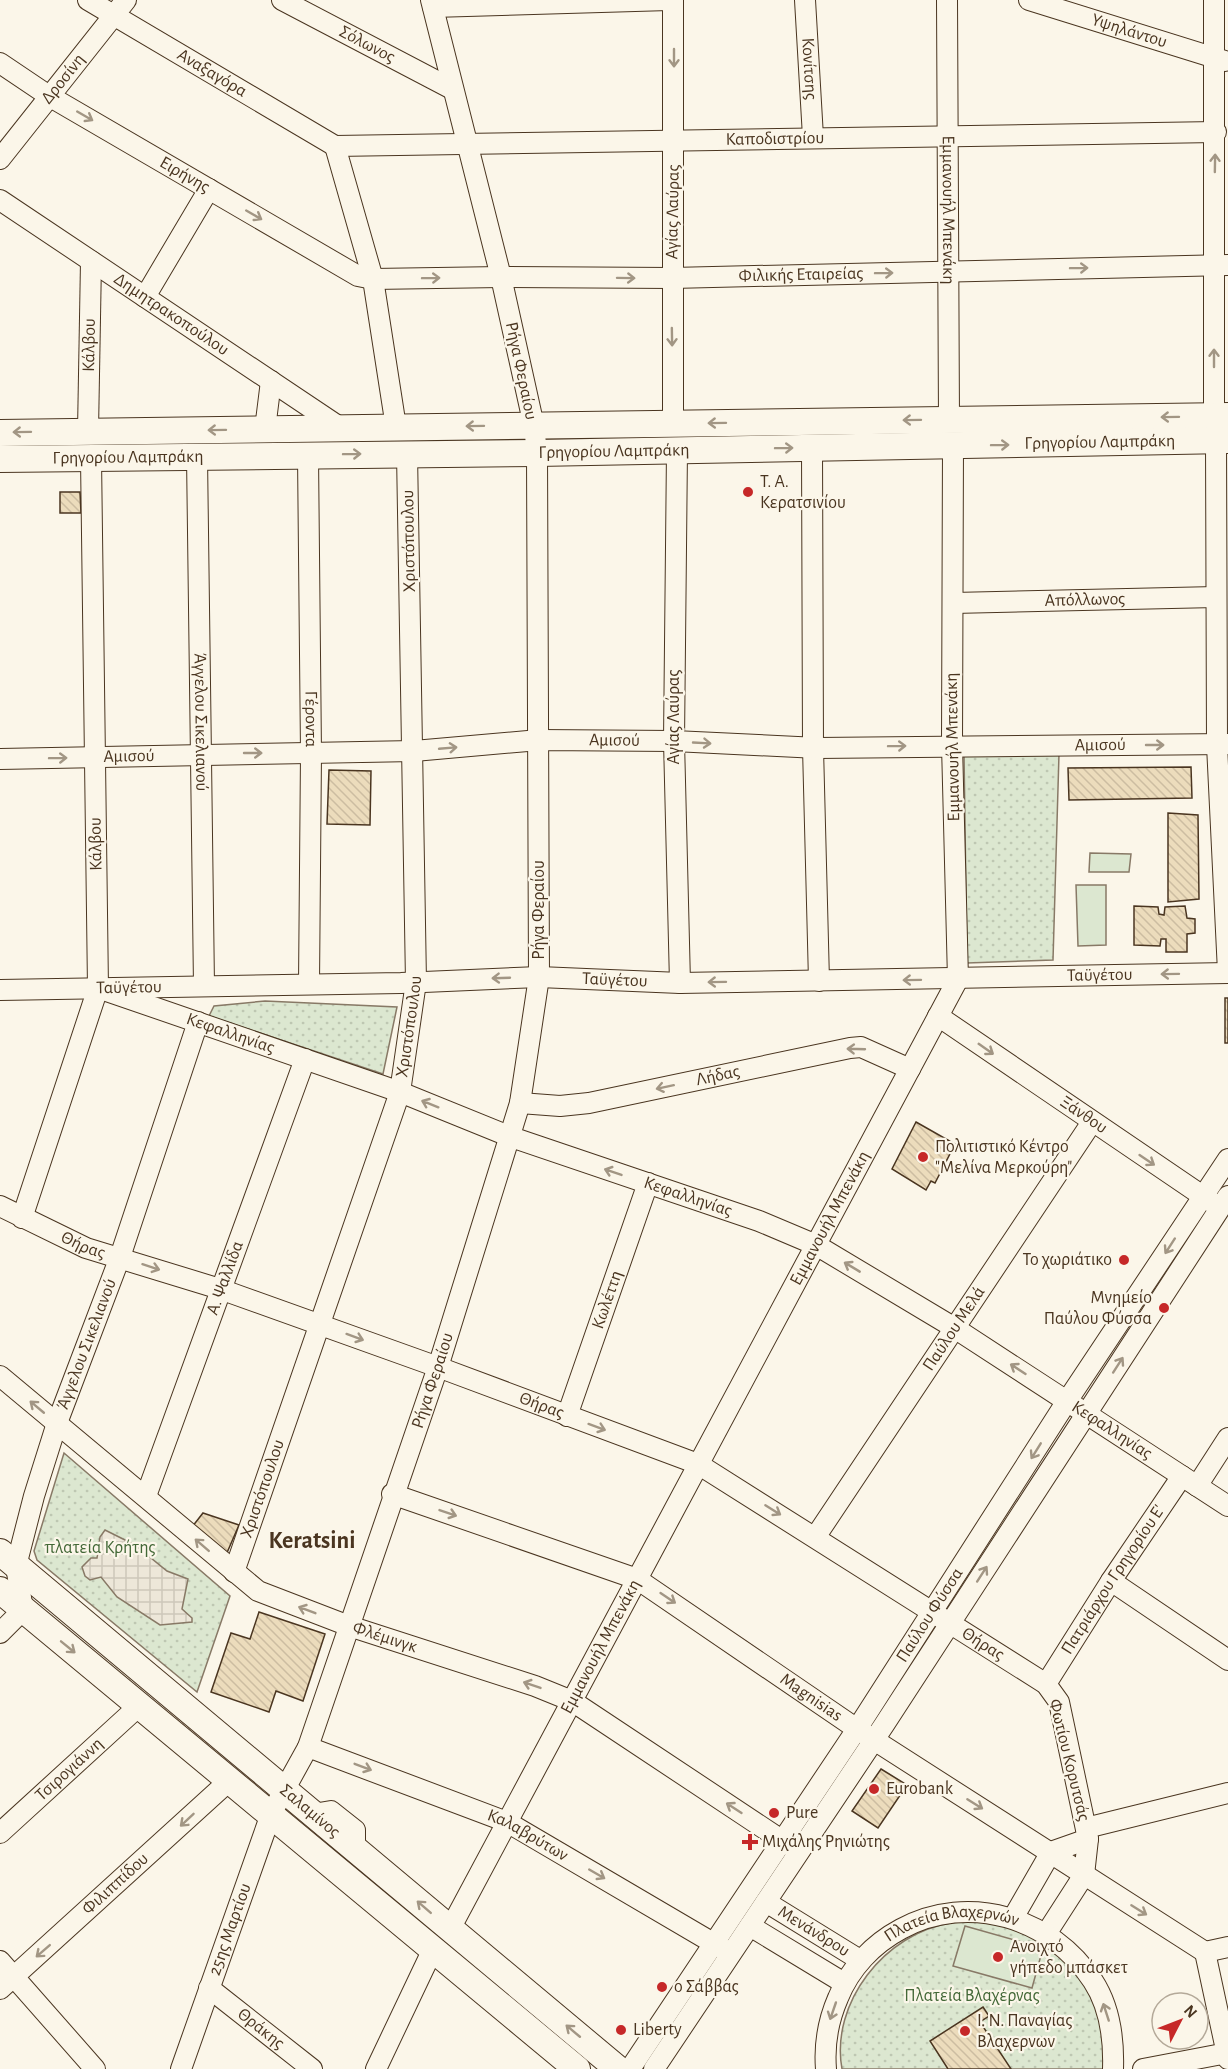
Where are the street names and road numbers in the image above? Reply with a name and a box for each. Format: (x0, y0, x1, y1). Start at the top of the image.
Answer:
street label: Υψηλάντου (1089, 11, 1169, 51)
street label: Σόλωνος (336, 23, 398, 66)
street label: Κονίτσης (798, 37, 820, 100)
street label: Αναξαγόρα (174, 46, 250, 101)
street label: Δροσίνη (38, 51, 89, 108)
street label: Καποδιστρίου (726, 129, 824, 149)
street label: Εμμανουήλ Μπενάκη (939, 135, 957, 285)
street label: Ειρήνης (156, 153, 213, 197)
street label: Αγίας Λαύρας (662, 164, 683, 260)
street label: Φιλικής Εταιρείας (738, 264, 864, 285)
street label: Δημητρακοπούλου (111, 270, 232, 359)
street label: Κάλβου (80, 318, 99, 372)
street label: Ρήγα Φεραίου (502, 320, 541, 422)
street label: Γρηγορίου Λαμπράκη (1024, 432, 1175, 453)
street label: Γρηγορίου Λαμπράκη (538, 441, 690, 462)
street label: Γρηγορίου Λαμπράκη (52, 448, 204, 467)
street label: Χριστόπουλου (399, 490, 419, 592)
street label: Απόλλωνος (1044, 590, 1125, 610)
street label: Άγγελου Σικελιανού (191, 652, 210, 792)
street label: Αγίας Λαύρας (664, 670, 683, 764)
street label: Εμμανουήλ Μπενάκη (943, 672, 963, 822)
street label: Γέροντα (301, 691, 320, 747)
street label: Αμισού (589, 731, 640, 750)
street label: Αμισού (1075, 736, 1126, 754)
street label: Αμισού (103, 747, 155, 766)
street label: Κάλβου (87, 817, 105, 871)
street label: Ρήγα Φεραίου (529, 860, 548, 960)
street label: Ταϋγέτου (1067, 966, 1133, 985)
street label: Ταϋγέτου (582, 970, 648, 991)
street label: Χριστόπουλου (393, 976, 425, 1079)
street label: Ταϋγέτου (96, 978, 162, 997)
street label: Κεφαλληνίας (184, 1010, 277, 1057)
street label: Λήδας (694, 1062, 741, 1089)
street label: Ξάνθου (1057, 1093, 1111, 1137)
street label: Εμμανουήλ Μπενάκη (787, 1148, 873, 1288)
street label: Κεφαλληνίας (641, 1174, 734, 1220)
street label: Θήρας (58, 1228, 107, 1262)
street label: Α. Ψαλλίδα (204, 1239, 247, 1317)
street label: Κωλέττη (589, 1268, 626, 1331)
street label: Άγγελου Σικελιανού (54, 1276, 120, 1412)
street label: Παύλου Μελά (920, 1283, 989, 1374)
street label: Ρήγα Φεραίου (409, 1331, 457, 1431)
street label: Θήρας (517, 1389, 566, 1422)
street label: Κεφαλληνίας (1068, 1398, 1155, 1463)
street label: Χριστόπουλου (237, 1437, 288, 1540)
street label: Πατριάρχου Γρηγορίου Ε' (1058, 1502, 1168, 1658)
street label: Παύλου Φύσσα (893, 1565, 967, 1666)
street label: Εμμανουήλ Μπενάκη (558, 1577, 644, 1717)
street label: Φλέμινγκ (350, 1619, 420, 1657)
street label: Θήρας (959, 1624, 1007, 1664)
street label: Magnisias (777, 1670, 845, 1725)
street label: Φωτίου Κορυτσάς (1045, 1697, 1094, 1823)
street label: Τσιρογιάννη (32, 1734, 107, 1805)
street label: Σαλαμίνος (276, 1781, 343, 1841)
street label: Καλαβρύτων (485, 1806, 571, 1865)
street label: Φιλιππίδου (79, 1850, 152, 1919)
street label: 25ης Μαρτίου (206, 1881, 255, 1978)
street label: Μενάνδρου (775, 1903, 853, 1960)
street label: Πλατεία Βλαχερνών (881, 1903, 1022, 1946)
street label: Θράκης (234, 2005, 288, 2053)

